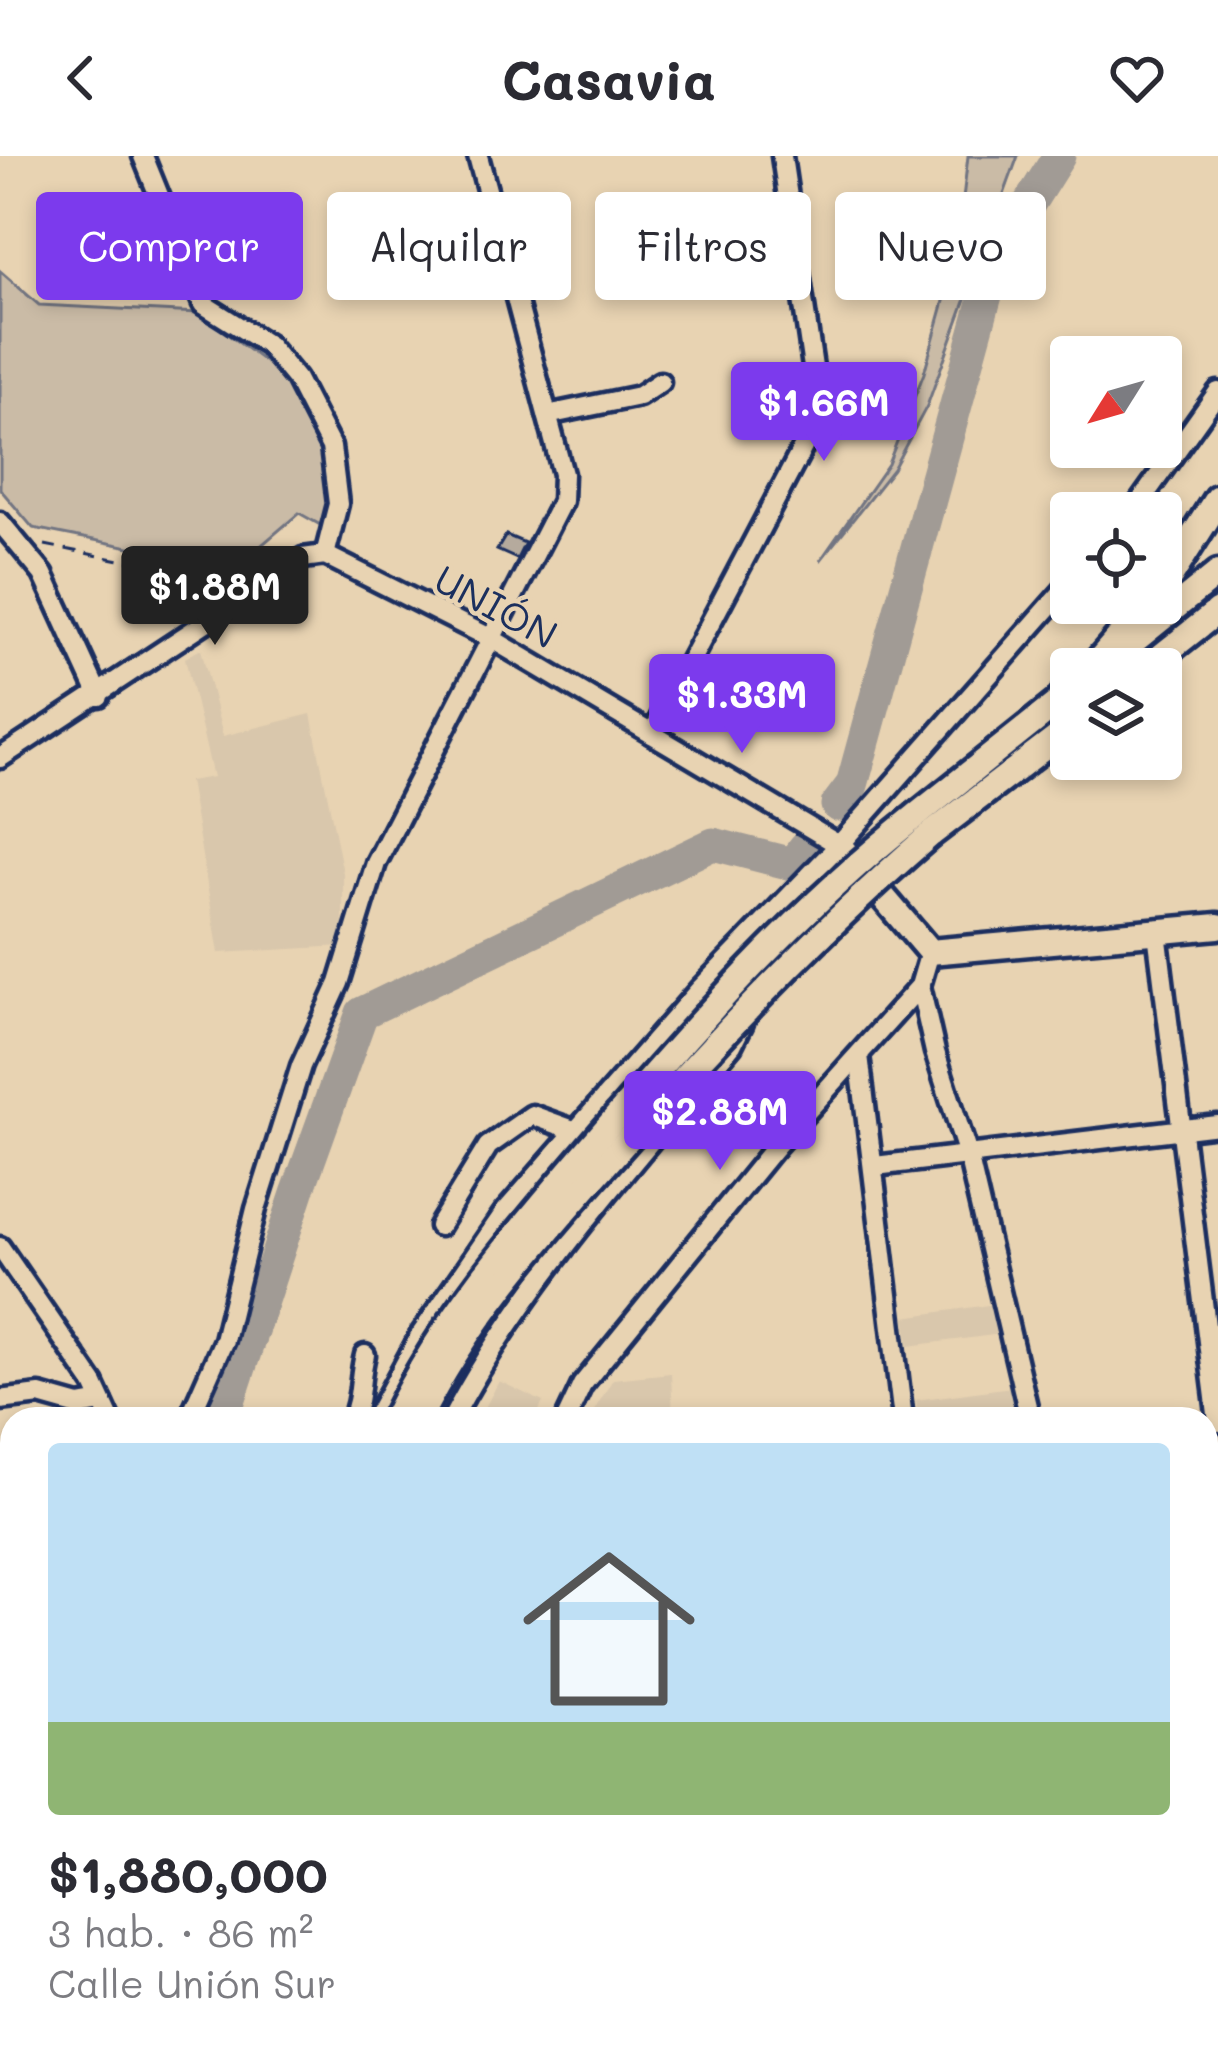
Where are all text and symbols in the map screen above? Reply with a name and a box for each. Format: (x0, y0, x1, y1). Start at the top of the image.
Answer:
text: Casavia (502, 43, 716, 114)
icon: back (48, 45, 114, 111)
icon: heart (1104, 45, 1170, 111)
chip: Comprar (36, 192, 303, 300)
chip: Alquilar (327, 192, 571, 300)
chip: Filtros (595, 192, 811, 300)
chip: Nuevo (835, 192, 1046, 300)
north arrow (1050, 336, 1182, 468)
map controls (1050, 336, 1182, 780)
pin: $1.66M (726, 362, 922, 464)
text: $1.66M (758, 375, 890, 426)
button: locate (1050, 492, 1182, 624)
pin: $1.88M (117, 546, 313, 648)
street label: UNIÓN (427, 552, 567, 659)
text: $1.88M (148, 559, 282, 610)
button: layers (1050, 648, 1182, 780)
pin: $1.33M (644, 654, 840, 756)
text: $1.33M (676, 667, 808, 718)
pin: $2.88M (622, 1071, 818, 1173)
text: $2.88M (651, 1084, 789, 1135)
icon: home (501, 1521, 717, 1737)
text: $1,880,000 (48, 1839, 328, 1906)
text: 3 hab. · 86 m² (48, 1906, 313, 1957)
text: Calle Unión Sur (48, 1957, 336, 2008)

